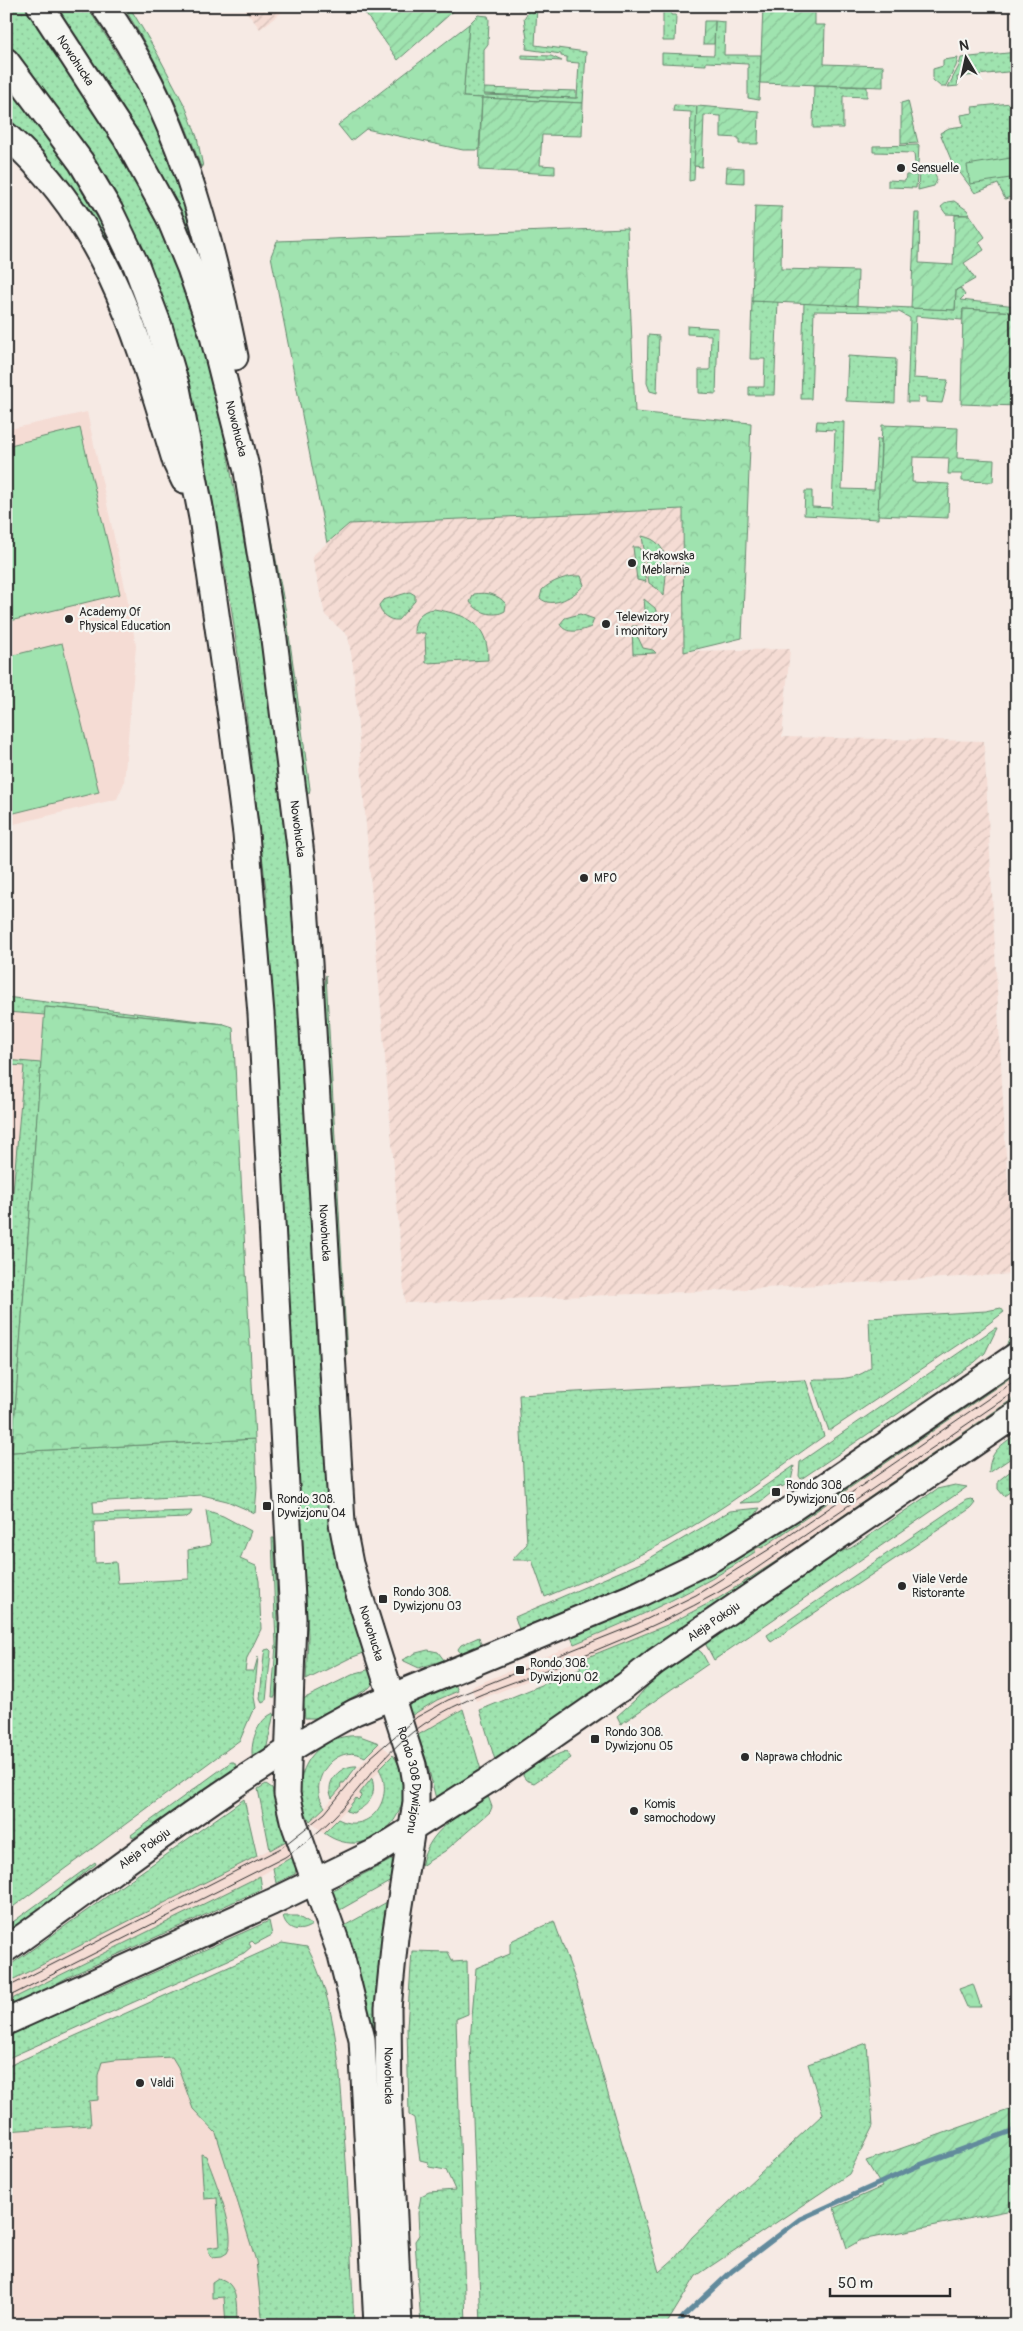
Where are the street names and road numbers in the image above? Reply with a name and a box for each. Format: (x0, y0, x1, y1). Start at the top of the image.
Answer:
street label: Nowohucka (53, 33, 97, 89)
street label: Nowohucka (222, 399, 250, 459)
street label: Nowohucka (286, 799, 308, 859)
street label: Nowohucka (315, 1204, 334, 1262)
street label: Aleja Pokoju (685, 1599, 743, 1645)
street label: Nowohucka (355, 1604, 387, 1663)
street label: Rondo 308 Dywizjonu (393, 1725, 423, 1835)
street label: Aleja Pokoju (116, 1825, 174, 1873)
street label: Nowohucka (380, 2047, 396, 2105)

